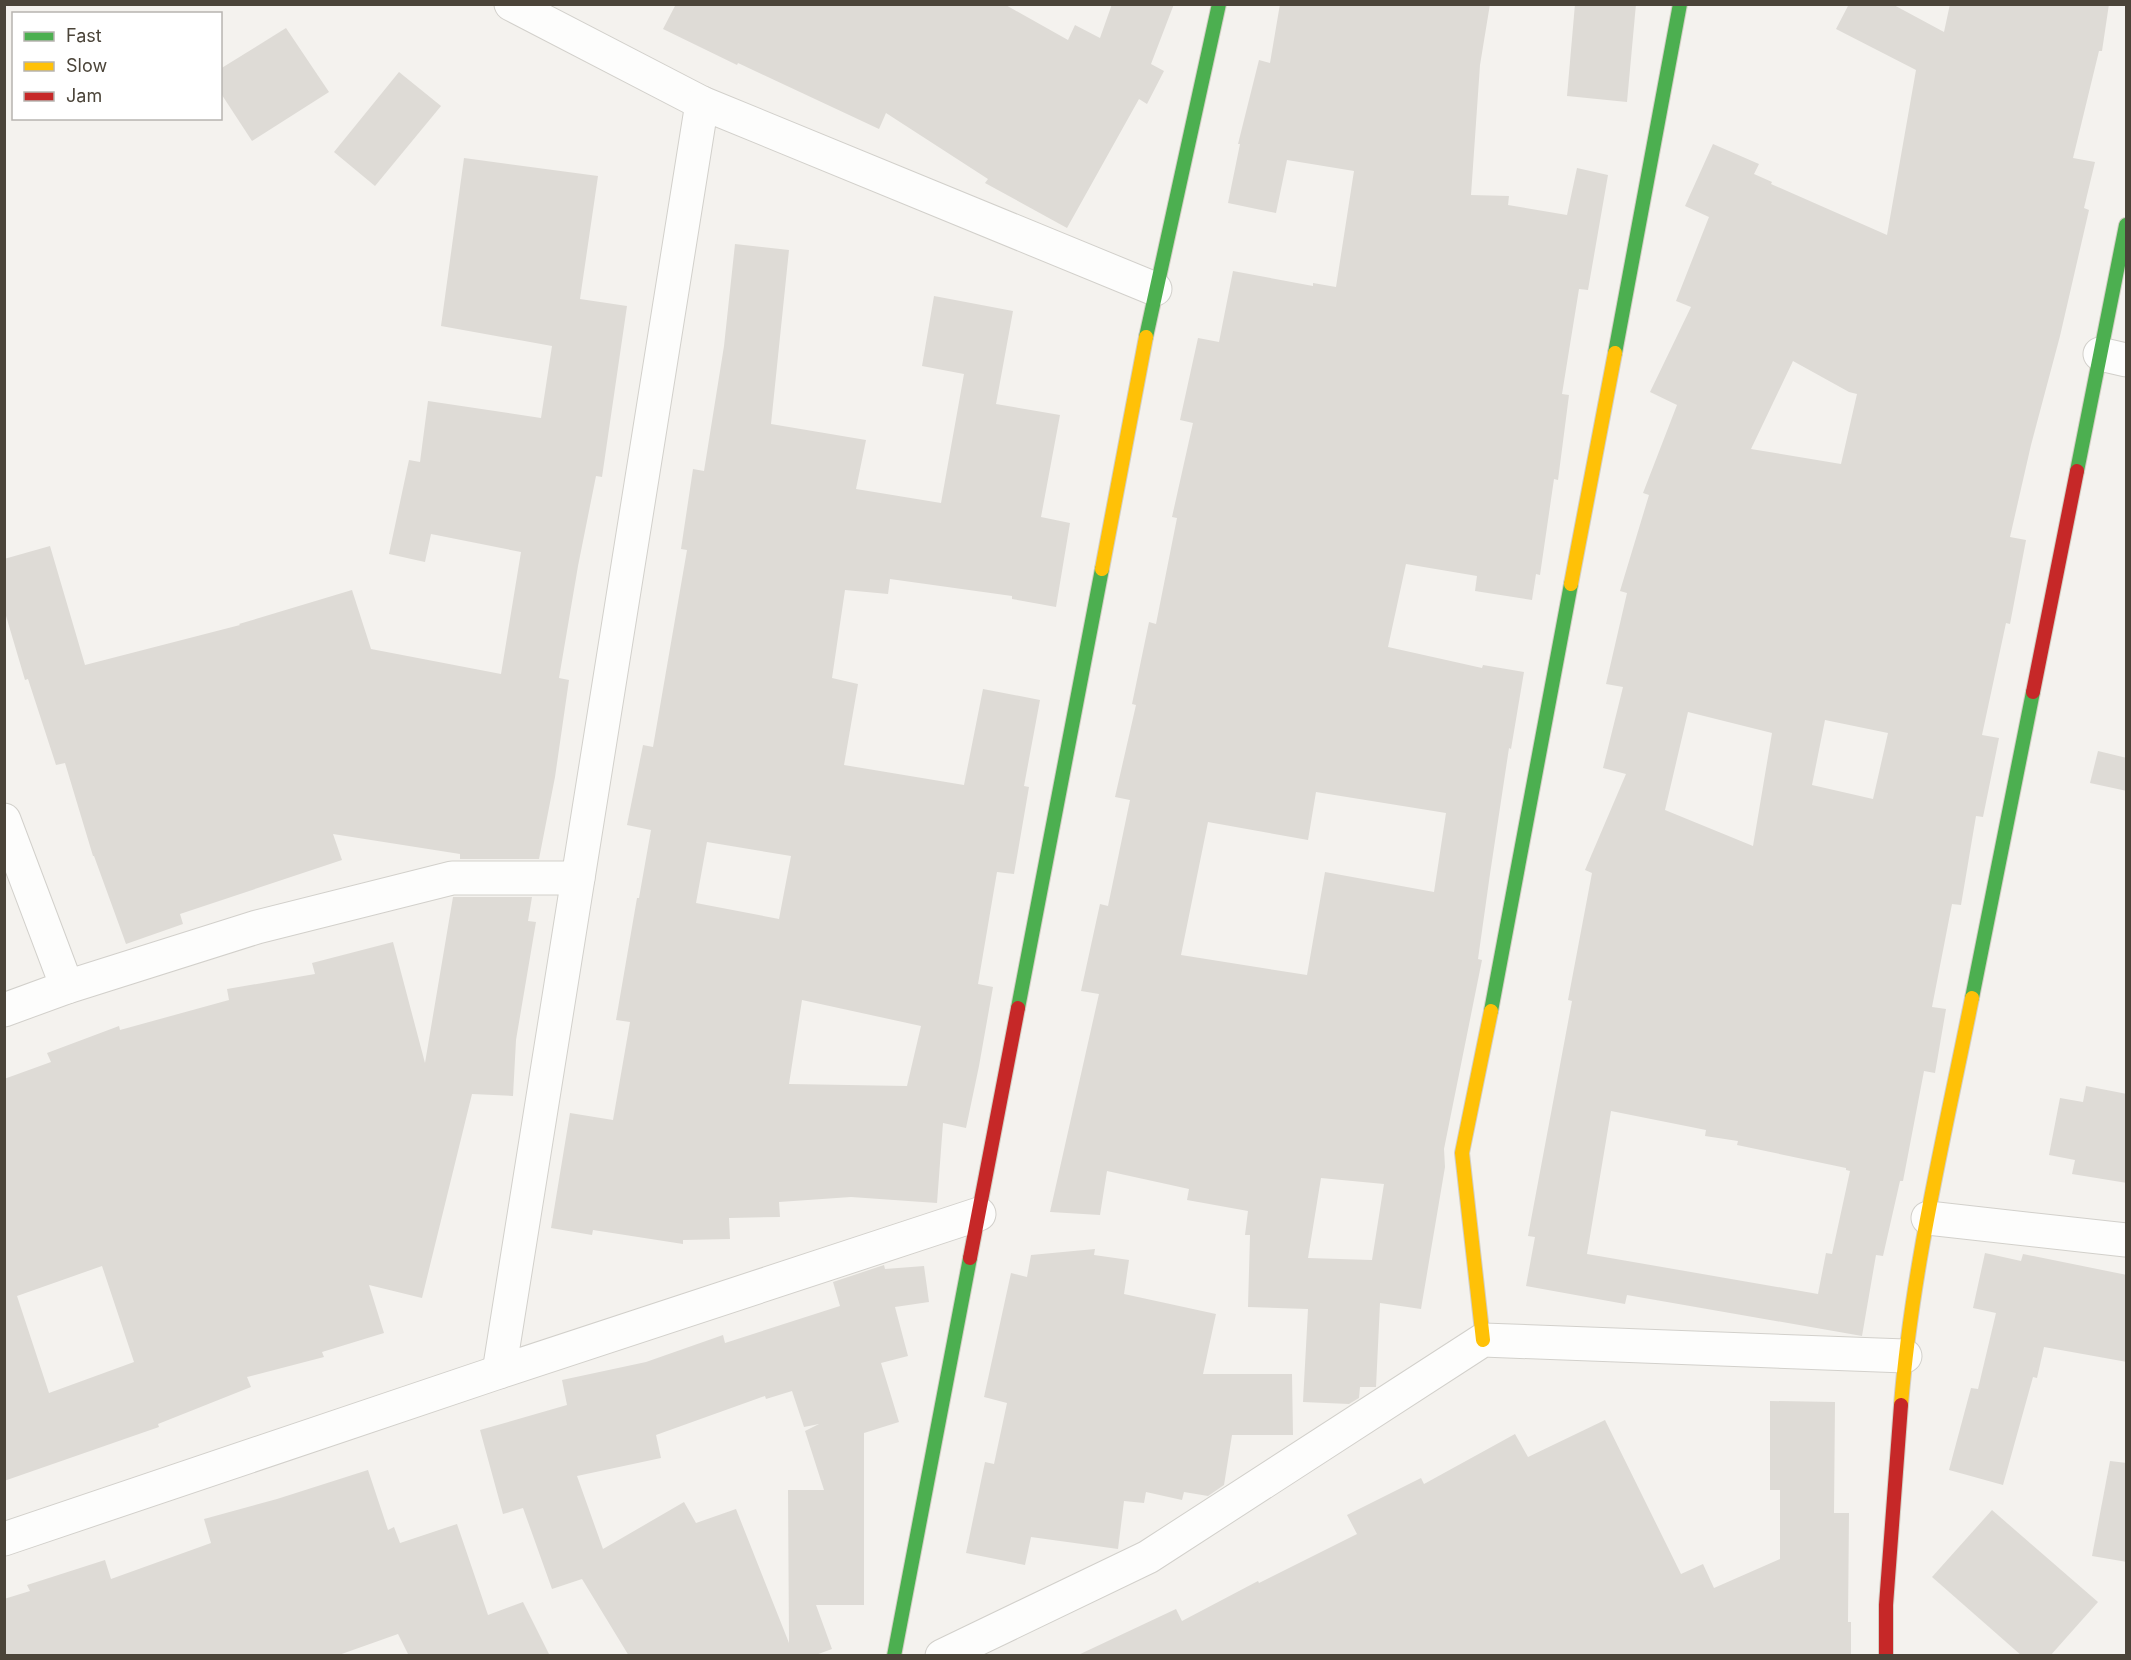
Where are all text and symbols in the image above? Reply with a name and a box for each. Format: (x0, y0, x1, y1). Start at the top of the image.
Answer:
legend (12, 12, 222, 120)
text: Fast (66, 25, 102, 46)
text: Slow (66, 55, 107, 76)
text: Jam (66, 85, 102, 106)

